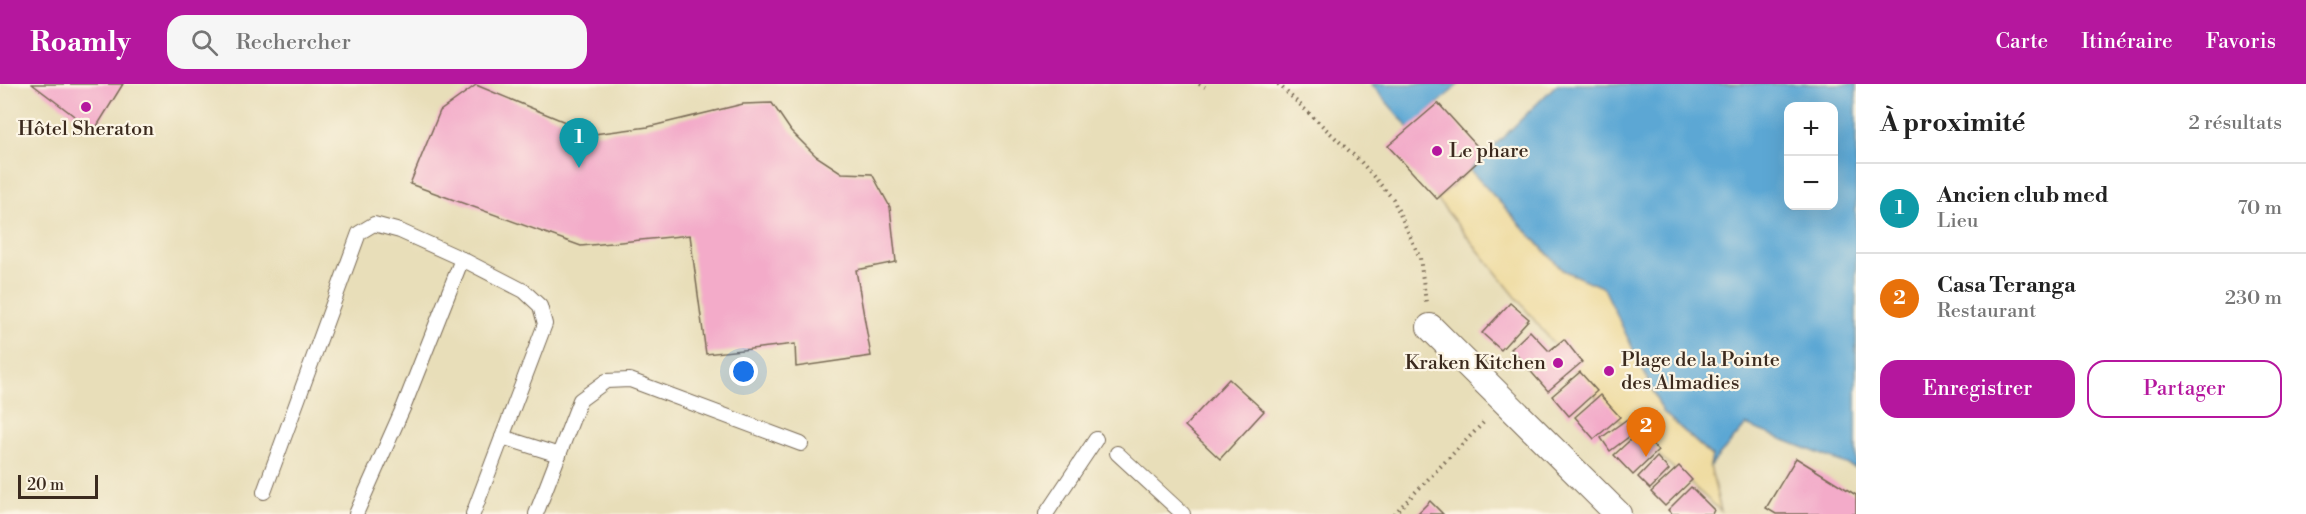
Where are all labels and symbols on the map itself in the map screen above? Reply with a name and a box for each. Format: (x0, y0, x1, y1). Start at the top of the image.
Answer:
marker: Hôtel Sheraton (79, 100, 93, 114)
place label: Hôtel Sheraton (18, 117, 154, 142)
pin: 1 (560, 118, 598, 168)
place label: Le phare (1449, 139, 1529, 164)
marker: Le phare (1430, 144, 1444, 158)
place label: Plage de la Pointe des Almadies (1621, 348, 1780, 396)
place label: Kraken Kitchen (1405, 351, 1546, 376)
marker: Kraken Kitchen (1551, 356, 1565, 370)
your location (729, 357, 758, 386)
marker: Plage de la Pointe des Almadies (1602, 364, 1616, 378)
pin: 2 (1626, 408, 1666, 457)
scale bar (18, 472, 98, 500)

